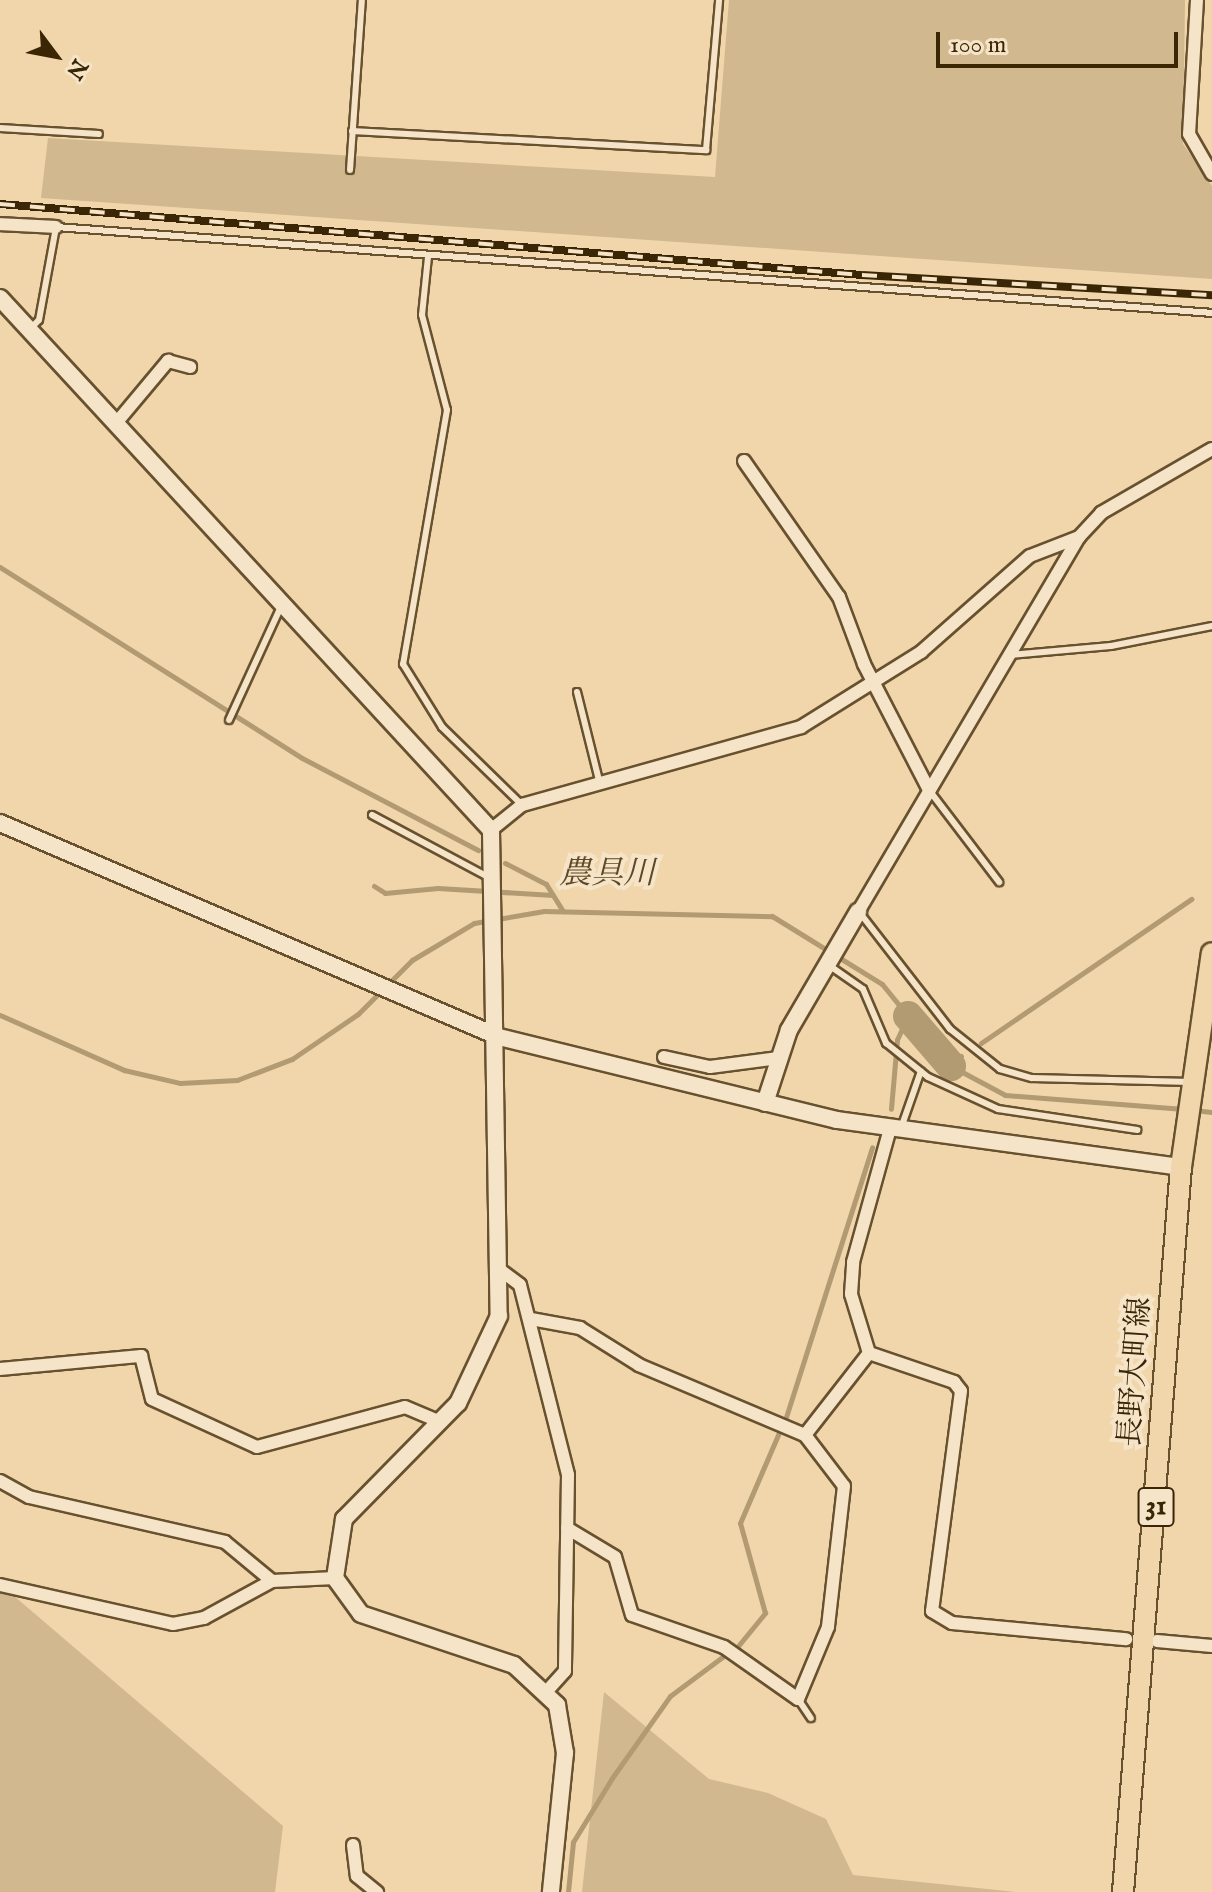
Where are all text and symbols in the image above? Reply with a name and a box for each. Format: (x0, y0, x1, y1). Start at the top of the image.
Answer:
north arrow (16, 16, 96, 96)
scale bar (940, 16, 1182, 66)
text: 100 m (950, 30, 1006, 61)
text: N (59, 53, 93, 84)
water label: 農具川 (559, 856, 655, 894)
street label: 長野大町線 (1113, 1296, 1159, 1448)
road number: 31 (1136, 1483, 1176, 1531)

